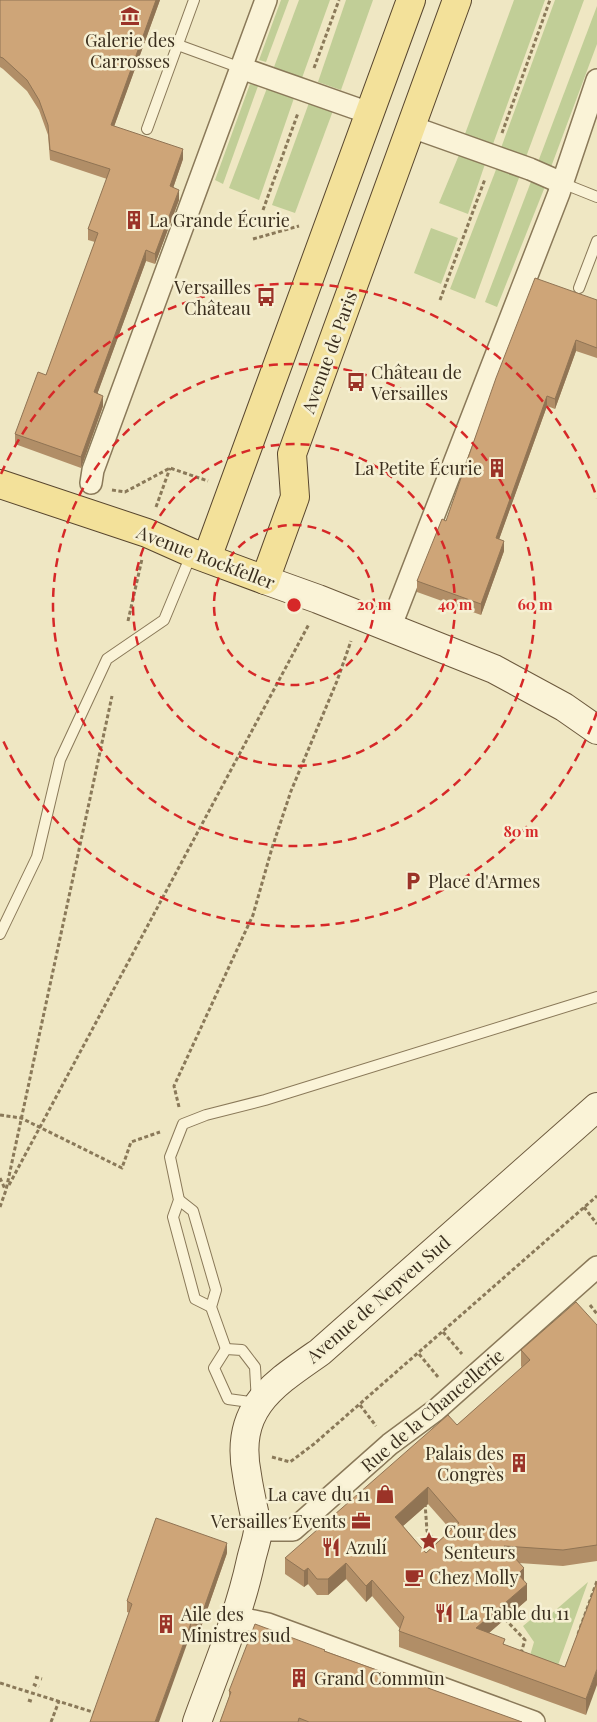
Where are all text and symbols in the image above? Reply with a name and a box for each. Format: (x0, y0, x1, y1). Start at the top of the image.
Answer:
museum icon: Galerie des Carrosses (119, 5, 141, 27)
place label: Galerie des Carrosses (85, 28, 175, 73)
place label: La Grande Écurie (149, 208, 290, 232)
building icon: La Grande Écurie (123, 209, 145, 231)
place label: Versailles Château (173, 275, 252, 320)
bus stop icon: Versailles Château (255, 286, 277, 308)
street label: Avenue de Paris (295, 287, 362, 417)
place label: Château de Versailles (370, 360, 462, 405)
bus stop icon: Château de Versailles (345, 371, 367, 393)
place label: La Petite Écurie (355, 456, 482, 480)
building icon: La Petite Écurie (486, 457, 508, 479)
street label: Avenue Rockfeller (133, 519, 278, 594)
text: 20 m (357, 594, 392, 614)
text: 40 m (438, 594, 473, 614)
text: 60 m (517, 594, 553, 614)
centre of rings (285, 596, 303, 614)
text: 80 m (503, 821, 539, 841)
place label: Place d'Armes (428, 869, 540, 893)
parking icon: Place d'Armes (402, 870, 424, 892)
street label: Avenue de Nepveu Sud (300, 1230, 455, 1369)
street label: Rue de la Chancellerie (355, 1343, 509, 1477)
place label: Palais des Congrès (425, 1441, 504, 1486)
building icon: Palais des Congrès (508, 1452, 530, 1474)
place label: La cave du 11 (268, 1482, 370, 1506)
shop icon: La cave du 11 (374, 1483, 396, 1505)
place label: Versailles Events (210, 1509, 346, 1533)
office icon: Versailles Events (350, 1510, 372, 1532)
place label: Cour des Senteurs (444, 1519, 516, 1564)
place icon: Cour des Senteurs (418, 1530, 440, 1552)
place label: Azulí (345, 1535, 387, 1559)
restaurant icon: Azulí (320, 1536, 342, 1558)
place label: Chez Molly (429, 1565, 519, 1589)
cafe icon: Chez Molly (403, 1566, 425, 1588)
place label: La Table du 11 (459, 1601, 570, 1625)
place label: Aile des Ministres sud (180, 1602, 291, 1647)
restaurant icon: La Table du 11 (433, 1602, 455, 1624)
building icon: Aile des Ministres sud (155, 1613, 177, 1635)
place label: Grand Commun (314, 1666, 445, 1690)
building icon: Grand Commun (288, 1667, 310, 1689)

